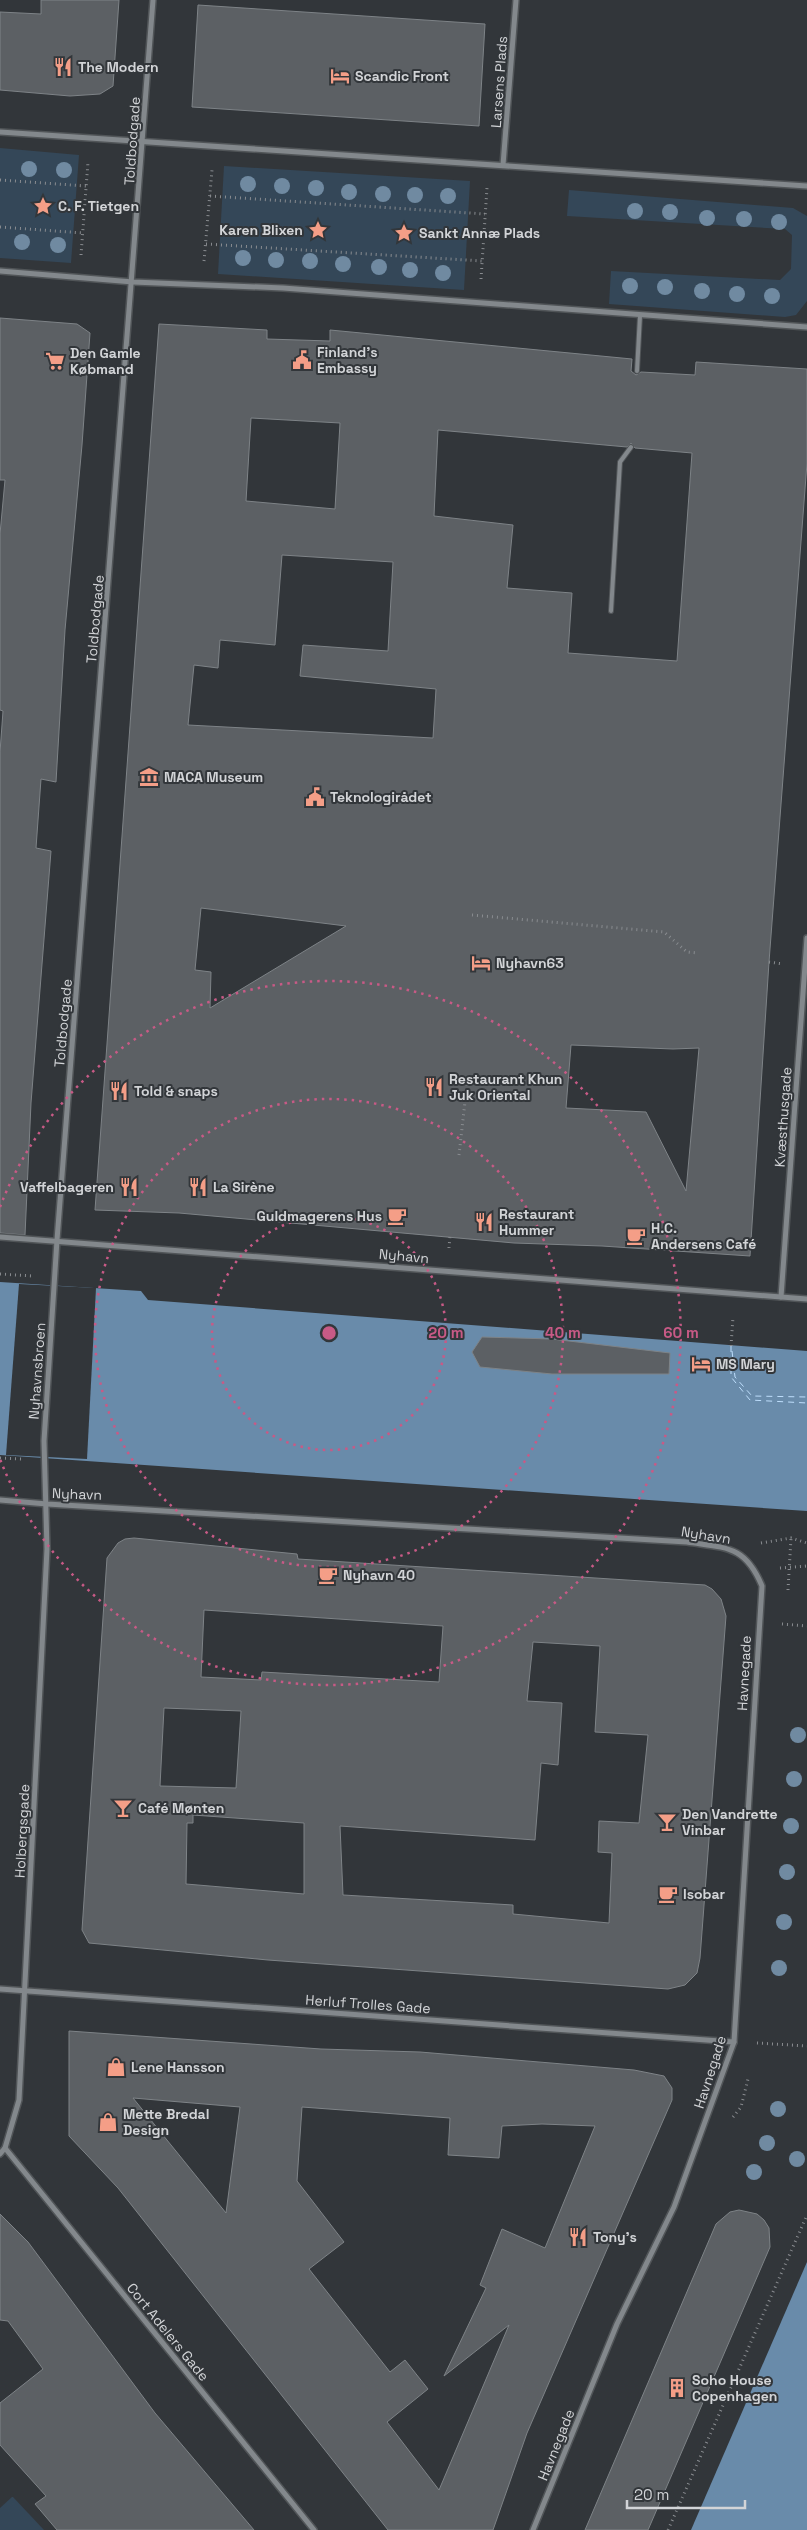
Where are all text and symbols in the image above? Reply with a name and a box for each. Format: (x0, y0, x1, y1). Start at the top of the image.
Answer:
street label: Larsens Plads (487, 35, 511, 129)
restaurant icon: The Modern (52, 56, 74, 78)
place label: The Modern (78, 58, 159, 76)
hotel icon: Scandic Front (329, 65, 351, 87)
place label: Scandic Front (355, 67, 449, 85)
street label: Toldbodgade (120, 96, 144, 186)
place icon: C. F. Tietgen (32, 195, 54, 217)
place label: C. F. Tietgen (58, 197, 139, 215)
place icon: Karen Blixen (307, 219, 329, 241)
place label: Karen Blixen (219, 221, 303, 239)
place icon: Sankt Annæ Plads (393, 222, 415, 244)
place label: Sankt Annæ Plads (419, 224, 540, 242)
place label: Finland's Embassy (317, 343, 378, 377)
place label: Den Gamle Købmand (70, 344, 141, 378)
public building icon: Finland's Embassy (291, 349, 313, 371)
supermarket icon: Den Gamle Købmand (44, 350, 66, 372)
street label: Toldbodgade (82, 574, 108, 664)
museum icon: MACA Museum (138, 766, 160, 788)
place label: MACA Museum (164, 768, 263, 786)
public building icon: Teknologirådet (304, 786, 326, 808)
place label: Teknologirådet (330, 788, 432, 806)
hotel icon: Nyhavn63 (470, 952, 492, 974)
place label: Nyhavn63 (496, 954, 564, 972)
street label: Toldbodgade (50, 978, 76, 1068)
street label: Kvæsthusgade (771, 1066, 795, 1168)
place label: Restaurant Khun Juk Oriental (449, 1070, 562, 1104)
restaurant icon: Restaurant Khun Juk Oriental (423, 1076, 445, 1098)
restaurant icon: Told & snaps (108, 1080, 130, 1102)
place label: Told & snaps (134, 1082, 218, 1100)
restaurant icon: Vaffelbageren (118, 1176, 140, 1198)
restaurant icon: La Sirène (187, 1176, 209, 1198)
place label: Vaffelbageren (20, 1178, 114, 1196)
place label: La Sirène (213, 1178, 275, 1196)
cafe icon: Guldmagerens Hus (386, 1205, 408, 1227)
place label: Restaurant Hummer (499, 1205, 574, 1239)
place label: Guldmagerens Hus (257, 1207, 382, 1225)
restaurant icon: Restaurant Hummer (473, 1211, 495, 1233)
place label: H.C. Andersens Café (651, 1219, 756, 1253)
cafe icon: H.C. Andersens Café (625, 1225, 647, 1247)
street label: Nyhavn (378, 1245, 430, 1267)
street label: Nyhavnsbroen (25, 1322, 49, 1420)
text: 20 m (428, 1323, 464, 1342)
text: 40 m (545, 1323, 581, 1342)
text: 60 m (663, 1323, 699, 1342)
centre of rings (320, 1324, 338, 1342)
hotel icon: MS Mary (690, 1353, 712, 1375)
place label: MS Mary (716, 1355, 775, 1373)
street label: Nyhavn (52, 1484, 102, 1504)
street label: Nyhavn (680, 1522, 732, 1548)
cafe icon: Nyhavn 40 (317, 1564, 339, 1586)
place label: Nyhavn 40 (343, 1566, 415, 1584)
street label: Havnegade (733, 1635, 755, 1711)
street label: Holbergsgade (11, 1784, 33, 1878)
bar icon: Café Mønten (112, 1797, 134, 1819)
place label: Café Mønten (138, 1799, 224, 1817)
place label: Den Vandrette Vinbar (682, 1805, 778, 1839)
bar icon: Den Vandrette Vinbar (656, 1811, 678, 1833)
cafe icon: Isobar (657, 1883, 679, 1905)
place label: Isobar (683, 1885, 726, 1903)
street label: Herluf Trolles Gade (305, 1991, 431, 2017)
street label: Havnegade (690, 2033, 730, 2111)
shop icon: Lene Hansson (105, 2056, 127, 2078)
place label: Lene Hansson (131, 2058, 225, 2076)
place label: Mette Bredal Design (123, 2105, 209, 2139)
shop icon: Mette Bredal Design (97, 2111, 119, 2133)
restaurant icon: Tony's (567, 2226, 589, 2248)
place label: Tony's (593, 2228, 637, 2246)
street label: Cort Adelers Gade (123, 2279, 213, 2385)
place label: Soho House Copenhagen (692, 2371, 777, 2405)
building icon: Soho House Copenhagen (666, 2377, 688, 2399)
street label: Havnegade (534, 2407, 578, 2483)
scale bar (627, 2478, 744, 2510)
text: 20 m (634, 2485, 669, 2504)

